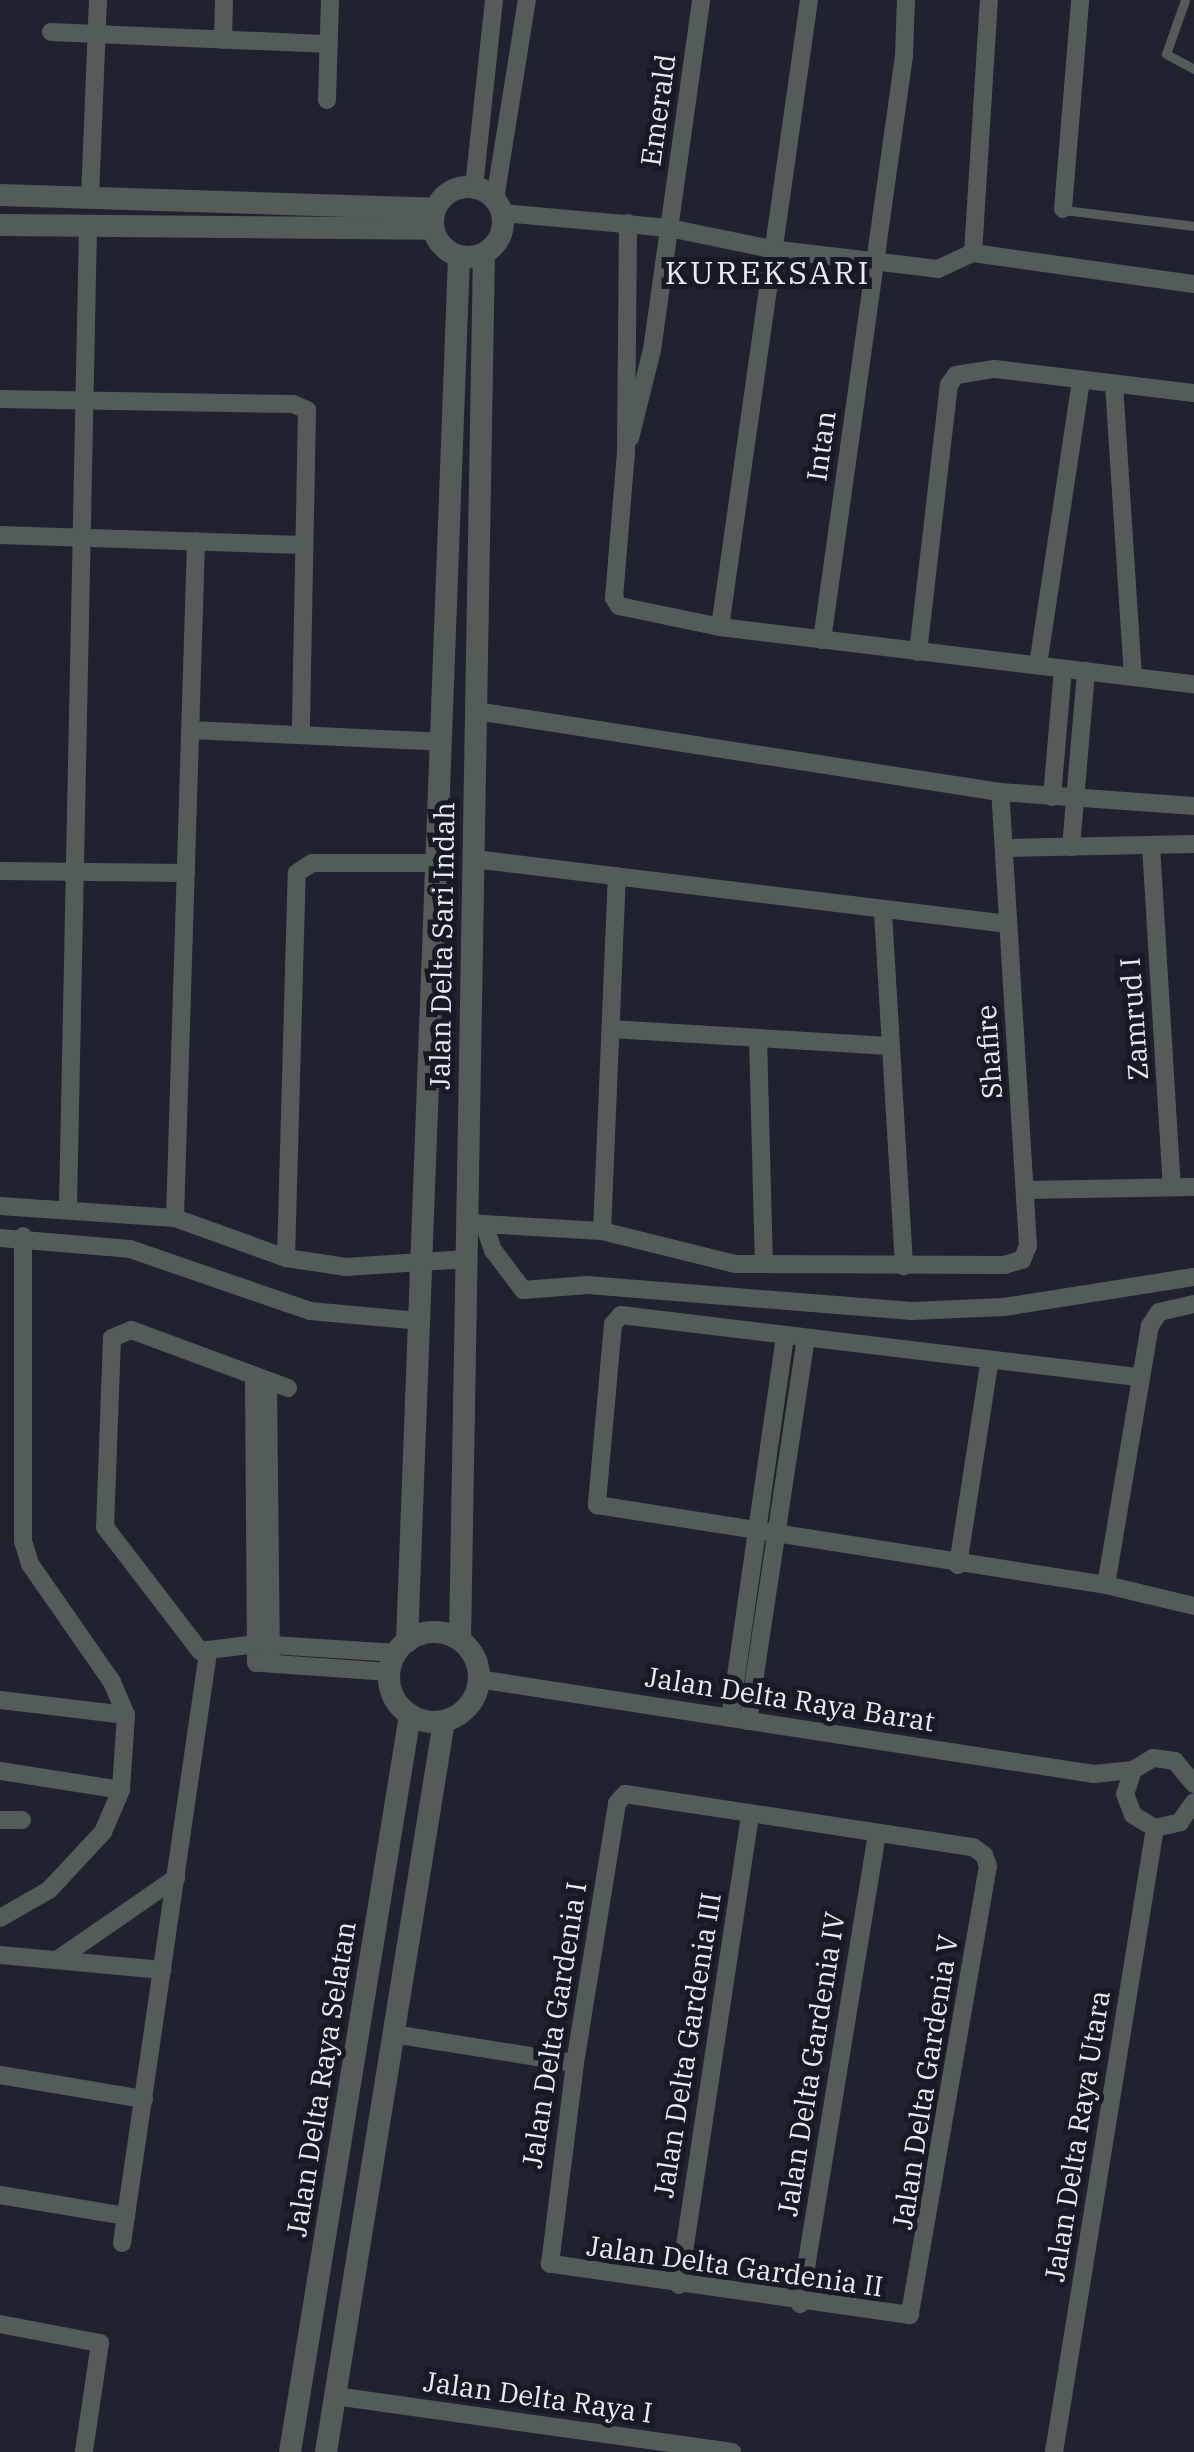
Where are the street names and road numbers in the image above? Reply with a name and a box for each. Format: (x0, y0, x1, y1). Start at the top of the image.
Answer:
street label: Emerald (634, 52, 682, 168)
street label: Intan (799, 409, 843, 483)
street label: Jalan Delta Sari Indah (423, 802, 461, 1090)
street label: Zamrud I (1113, 956, 1155, 1082)
street label: Shafire (969, 1004, 1009, 1100)
street label: Jalan Delta Raya Barat (643, 1660, 937, 1738)
street label: Jalan Delta Gardenia I (515, 1880, 593, 2170)
street label: Jalan Delta Gardenia III (646, 1890, 728, 2200)
street label: Jalan Delta Gardenia IV (770, 1909, 852, 2219)
street label: Jalan Delta Raya Selatan (279, 1919, 363, 2239)
street label: Jalan Delta Gardenia V (885, 1932, 965, 2232)
street label: Jalan Delta Raya Utara (1037, 1988, 1117, 2284)
street label: Jalan Delta Gardenia II (585, 2229, 885, 2303)
street label: Jalan Delta Raya I (421, 2364, 655, 2430)

